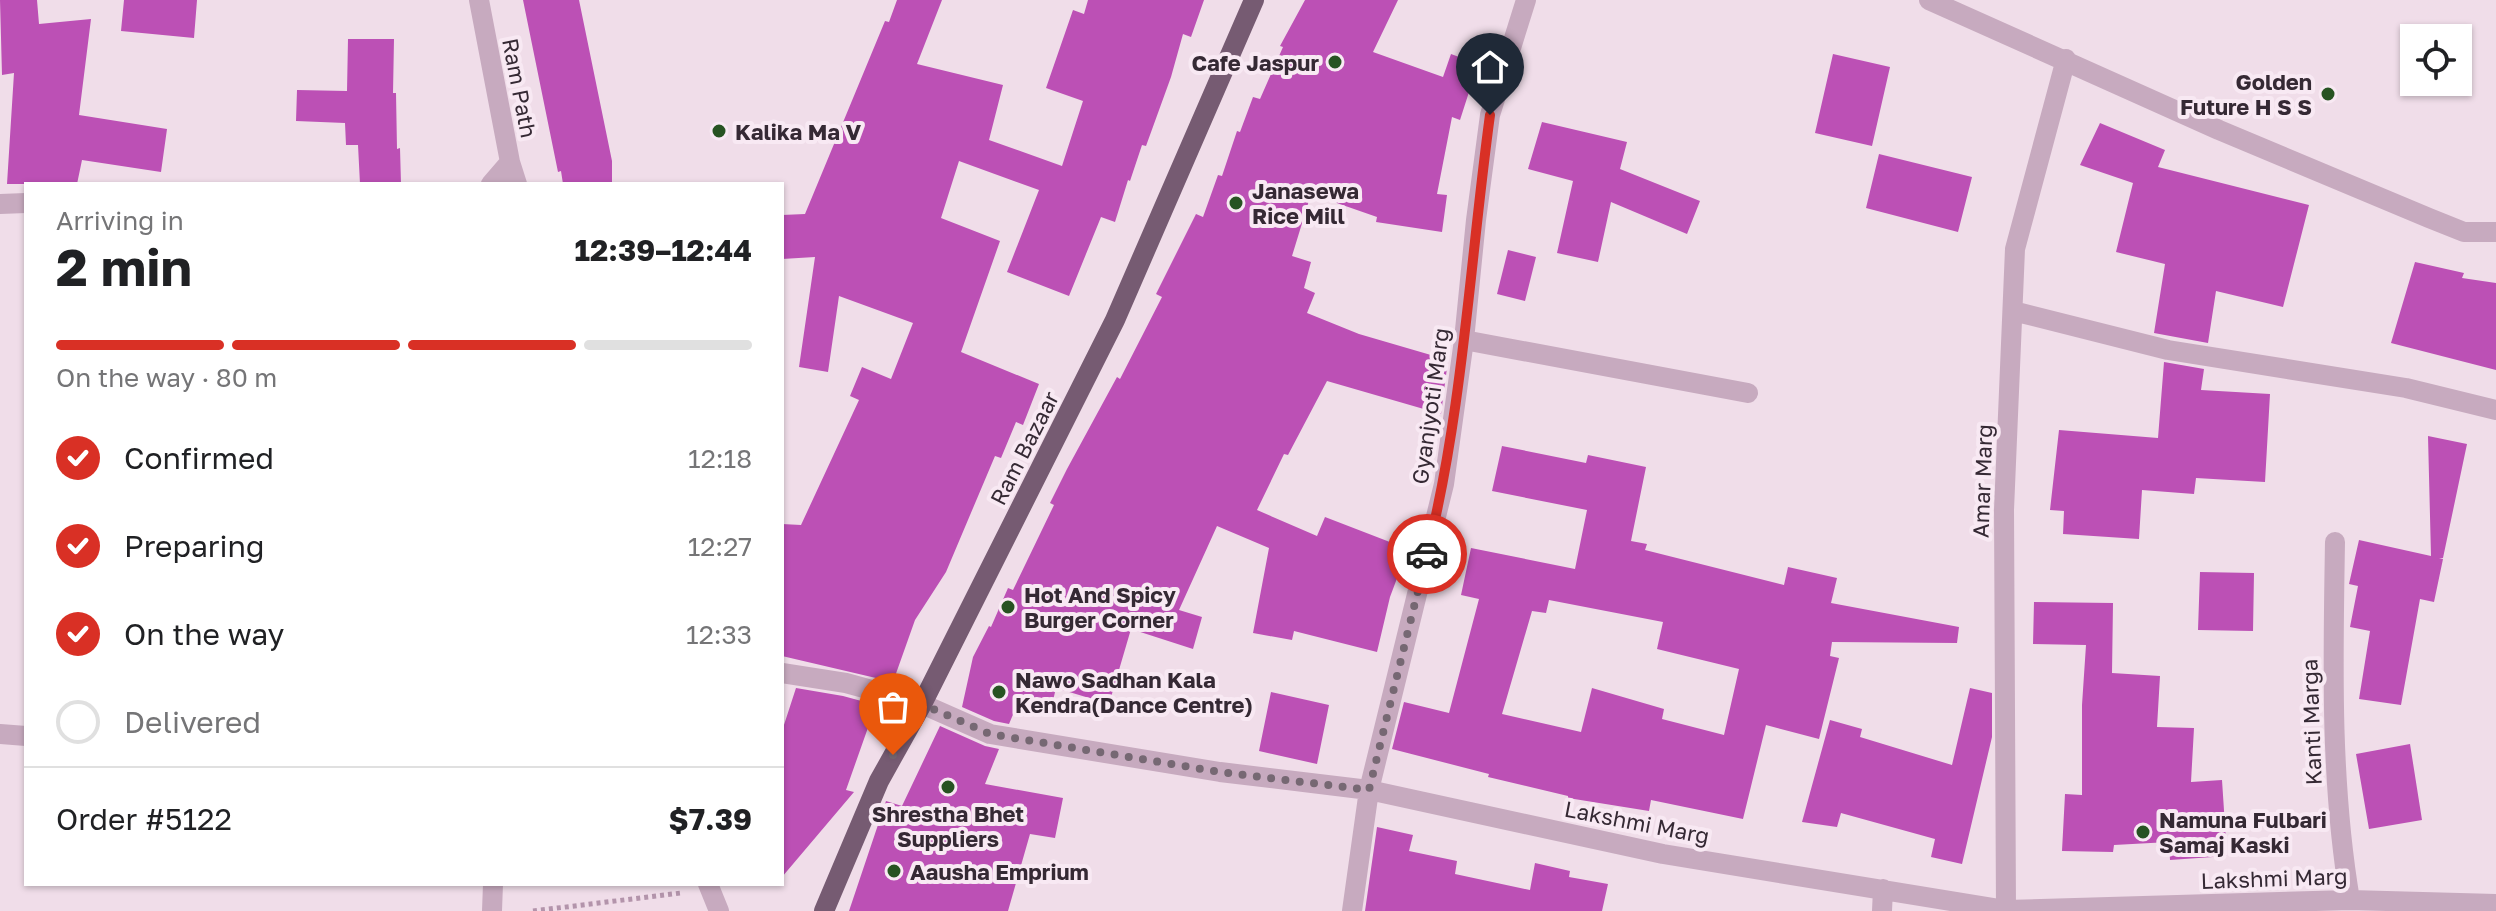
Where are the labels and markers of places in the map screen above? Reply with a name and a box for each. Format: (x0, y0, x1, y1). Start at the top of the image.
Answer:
pin (1456, 33, 1524, 115)
place label: Cafe Jaspur (1191, 49, 1319, 76)
marker: Cafe Jaspur (1326, 53, 1344, 71)
place label: Golden Future H S S (2180, 68, 2312, 120)
marker: Golden Future H S S (2319, 85, 2337, 103)
place label: Kalika Ma V (735, 118, 862, 145)
marker: Kalika Ma V (710, 122, 728, 140)
place label: Janasewa Rice Mill (1252, 177, 1359, 229)
marker: Janasewa Rice Mill (1227, 194, 1245, 212)
place label: Hot And Spicy Burger Corner (1024, 581, 1176, 633)
marker: Hot And Spicy Burger Corner (999, 598, 1017, 616)
place label: Nawo Sadhan Kala Kendra(Dance Centre) (1015, 666, 1253, 718)
pin (859, 673, 927, 755)
marker: Nawo Sadhan Kala Kendra(Dance Centre) (990, 683, 1008, 701)
marker: Shrestha Bhet Suppliers (939, 778, 957, 796)
place label: Shrestha Bhet Suppliers (872, 800, 1024, 852)
place label: Namuna Fulbari Samaj Kaski (2159, 806, 2327, 858)
marker: Namuna Fulbari Samaj Kaski (2134, 823, 2152, 841)
place label: Aausha Emprium (910, 858, 1089, 885)
marker: Aausha Emprium (885, 862, 903, 880)

